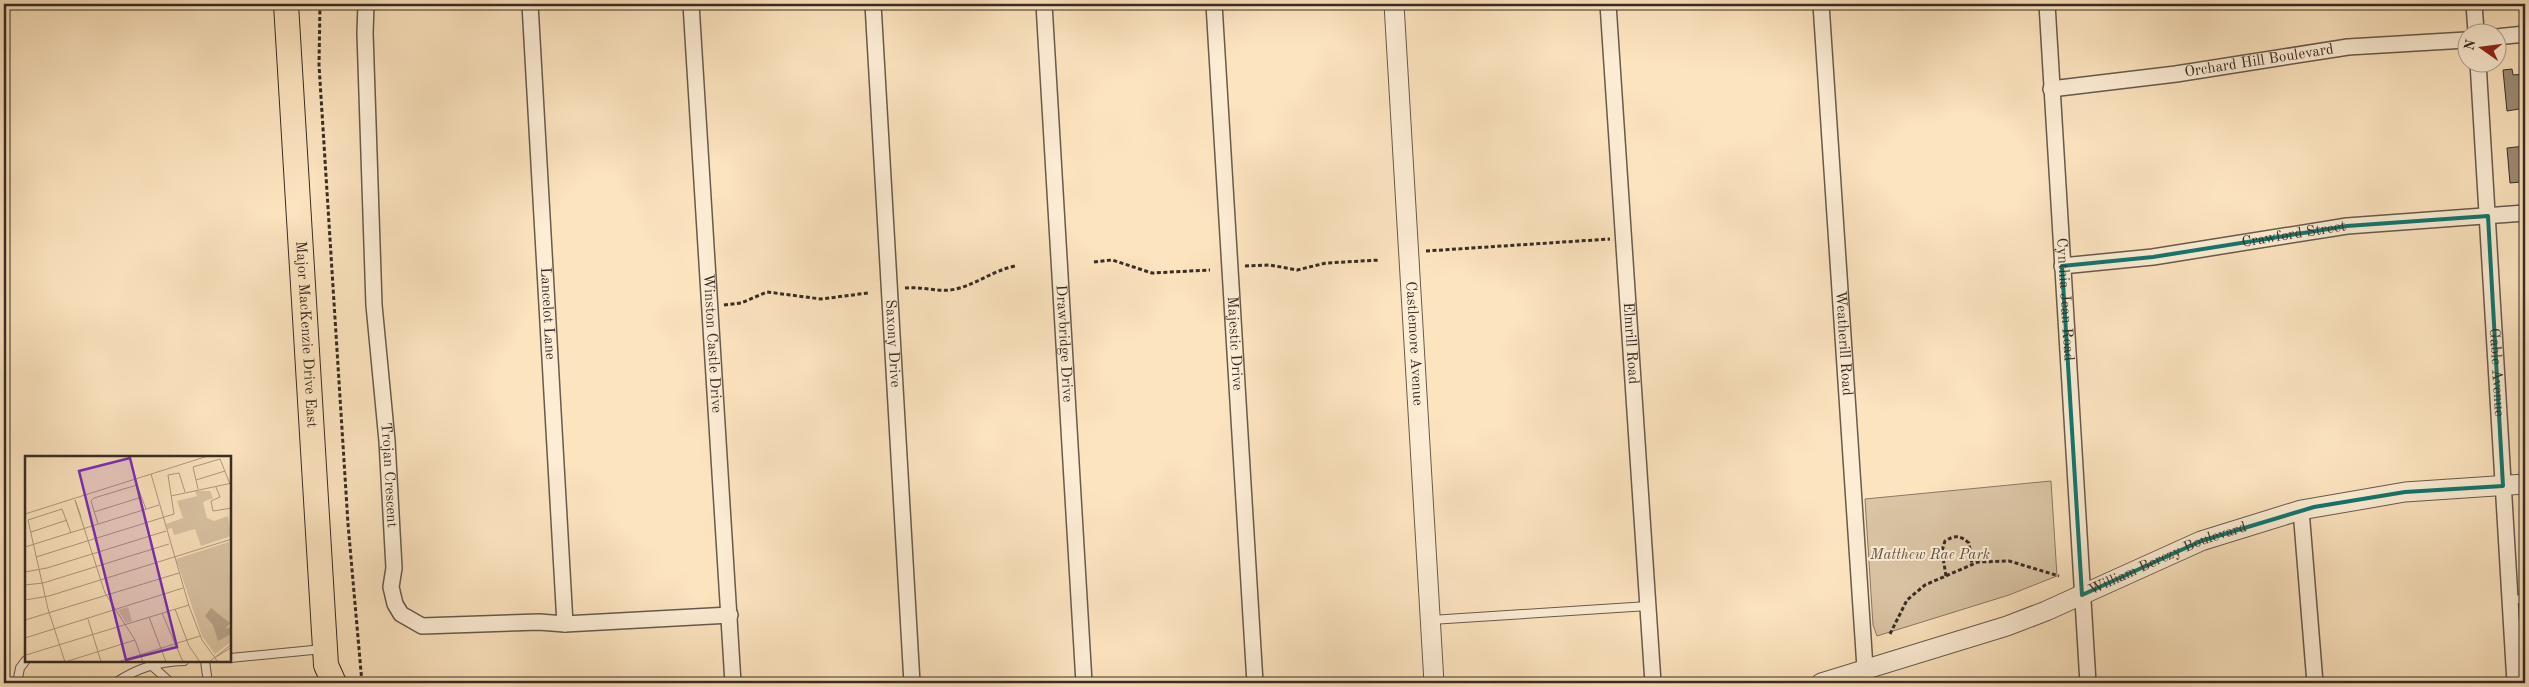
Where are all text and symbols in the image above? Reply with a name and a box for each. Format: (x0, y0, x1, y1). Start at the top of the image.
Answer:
north arrow (2456, 22, 2506, 72)
text: N (2462, 38, 2479, 52)
street label: Orchard Hill Boulevard (2183, 42, 2335, 80)
street label: Crawford Street (2241, 219, 2347, 250)
street label: Cynthia Jean Road (2054, 237, 2076, 362)
street label: Major MacKenzie Drive East (293, 241, 319, 428)
street label: Lancelot Lane (537, 267, 558, 360)
street label: Winston Castle Drive (700, 273, 724, 414)
street label: Castlemore Avenue (1403, 281, 1425, 406)
street label: Drawbridge Drive (1053, 284, 1075, 403)
street label: Weatherill Road (1833, 290, 1854, 396)
street label: Majestic Drive (1224, 296, 1245, 391)
street label: Saxony Drive (882, 299, 903, 388)
street label: Elmrill Road (1620, 302, 1641, 385)
street label: Gable Avenue (2486, 328, 2507, 417)
street label: Trojan Crescent (378, 422, 399, 528)
inset map (25, 456, 231, 662)
street label: William Berczy Boulevard (2087, 520, 2249, 598)
park label: Matthew Rae Park (1869, 548, 1990, 563)

